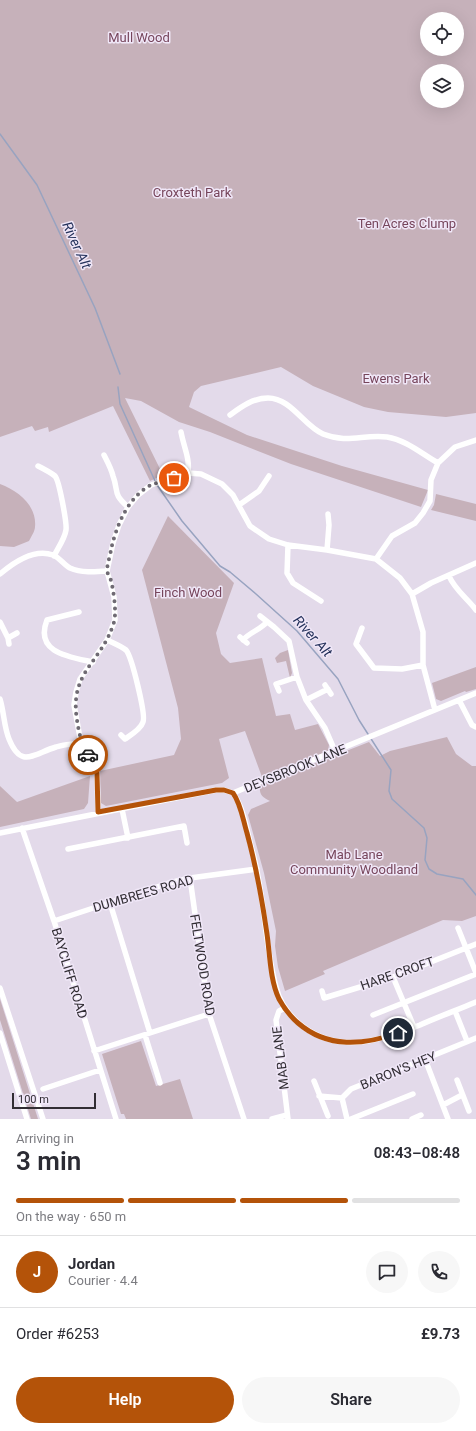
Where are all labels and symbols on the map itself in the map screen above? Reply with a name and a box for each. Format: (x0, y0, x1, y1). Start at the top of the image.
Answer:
park label: Mull Wood (108, 30, 170, 45)
park label: Croxteth Park (153, 185, 232, 200)
park label: Ten Acres Clump (358, 216, 456, 231)
water label: River Alt (59, 219, 95, 272)
park label: Ewens Park (362, 371, 430, 386)
pin (157, 461, 191, 495)
park label: Finch Wood (154, 585, 222, 600)
water label: River Alt (290, 612, 336, 660)
courier (68, 735, 108, 775)
street label: DEYSBROOK LANE (242, 741, 349, 796)
park label: Mab Lane Community Woodland (290, 847, 418, 877)
street label: DUMBREES ROAD (91, 872, 195, 915)
street label: FELTWOOD ROAD (187, 913, 218, 1017)
street label: BAYCLIFF ROAD (49, 926, 90, 1020)
street label: HARE CROFT (358, 954, 436, 993)
pin (381, 1016, 415, 1050)
street label: MAB LANE (269, 1025, 292, 1090)
street label: BARON'S HEY (358, 1048, 438, 1092)
scale bar (12, 1091, 96, 1110)

